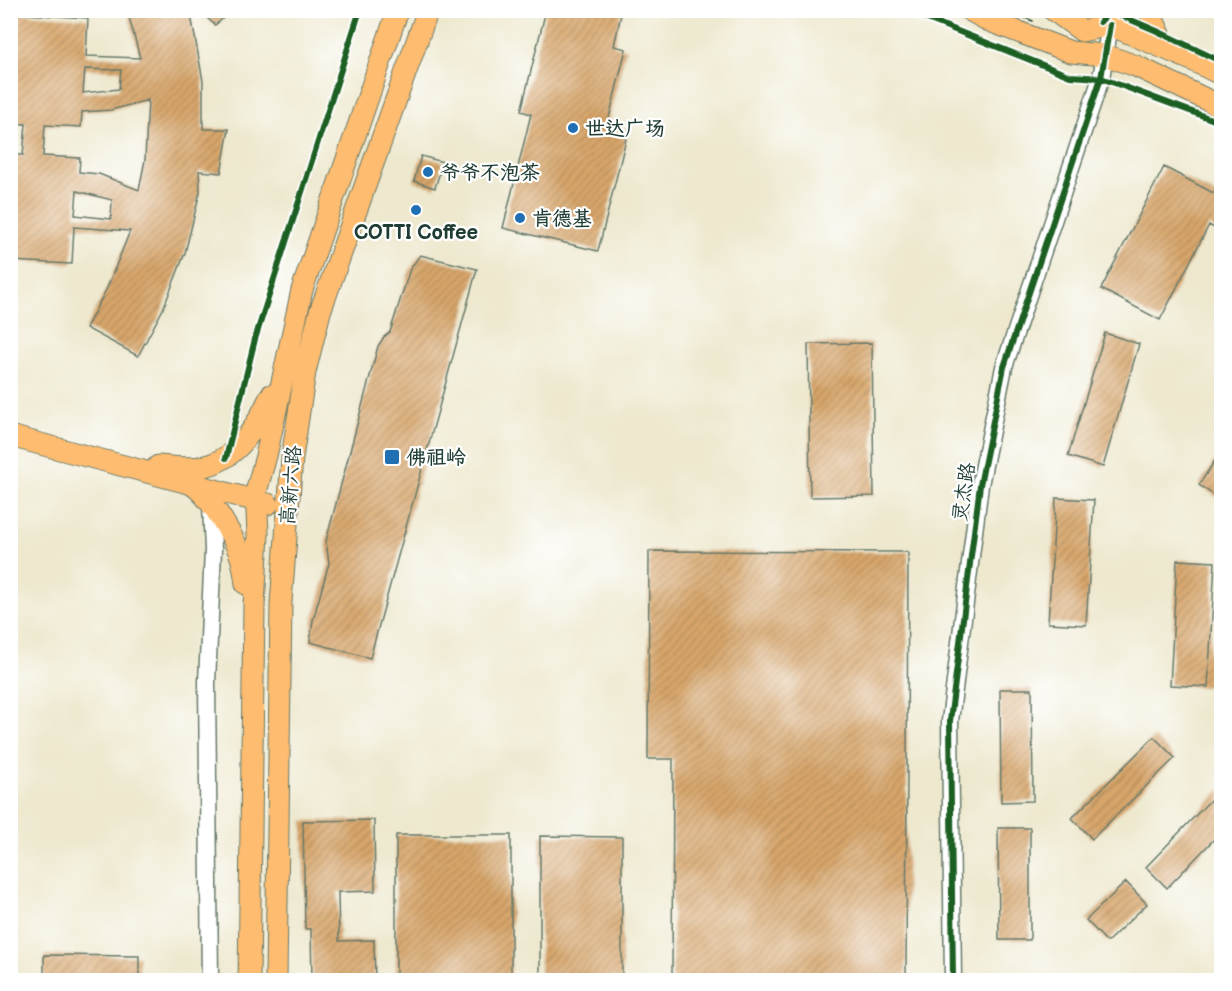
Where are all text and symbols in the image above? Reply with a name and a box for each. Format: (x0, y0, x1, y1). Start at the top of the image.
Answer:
place label: 世达广场 (585, 117, 665, 141)
marker: 世达广场 (566, 121, 580, 135)
place label: 爷爷不泡茶 (440, 161, 540, 185)
marker: 爷爷不泡茶 (421, 165, 435, 179)
marker: COTTI Coffee (409, 203, 423, 217)
place label: 肯德基 (532, 207, 592, 231)
marker: 肯德基 (513, 211, 527, 225)
place label: COTTI Coffee (354, 221, 478, 245)
street label: 高新六路 (276, 443, 307, 526)
place label: 佛祖岭 (406, 446, 466, 470)
marker: 佛祖岭 (383, 448, 401, 466)
street label: 灵杰路 (947, 460, 981, 524)

